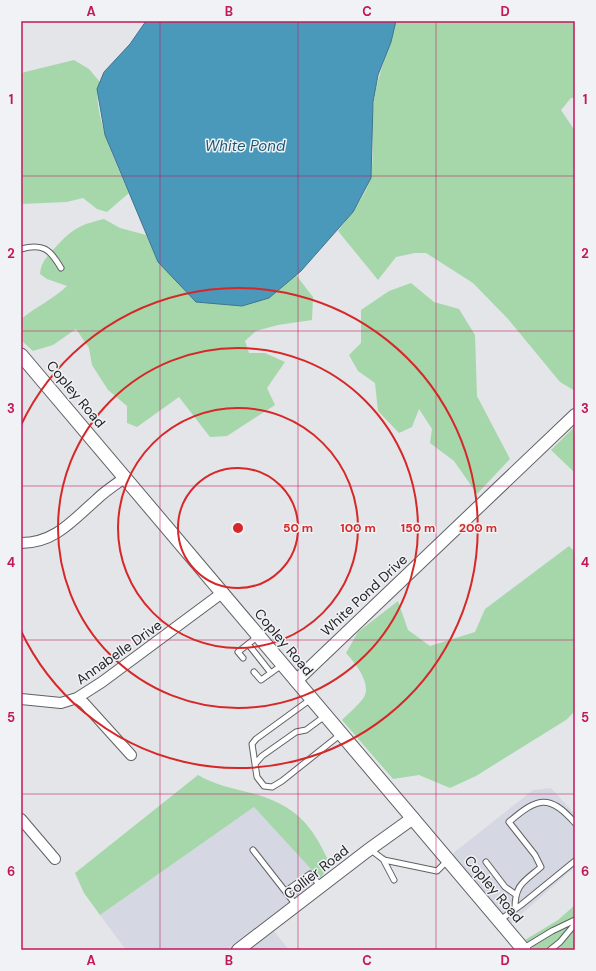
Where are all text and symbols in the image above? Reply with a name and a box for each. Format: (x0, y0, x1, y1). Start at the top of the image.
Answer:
text: A (86, 3, 96, 20)
text: B (225, 3, 233, 20)
text: C (362, 3, 372, 20)
text: D (500, 3, 510, 20)
text: 1 (9, 91, 13, 108)
text: 1 (583, 91, 587, 108)
water label: White Pond (205, 136, 286, 156)
text: 2 (7, 245, 15, 262)
text: 2 (581, 245, 589, 262)
street label: Copley Road (43, 357, 109, 431)
text: 3 (7, 400, 15, 417)
text: 3 (581, 400, 589, 417)
text: 50 m (283, 520, 313, 536)
text: 100 m (340, 520, 376, 536)
text: 150 m (401, 520, 435, 536)
text: 200 m (459, 520, 497, 536)
centre of rings (231, 521, 245, 535)
street label: White Pond Drive (317, 550, 411, 640)
text: 4 (7, 554, 15, 571)
text: 4 (581, 554, 589, 571)
street label: Copley Road (251, 605, 317, 679)
street label: Annabelle Drive (73, 616, 165, 688)
text: 5 (7, 709, 15, 726)
text: 5 (581, 709, 589, 726)
street label: Collier Road (280, 841, 352, 903)
street label: Copley Road (461, 852, 527, 926)
text: 6 (7, 863, 15, 880)
text: 6 (581, 863, 589, 880)
text: A (86, 952, 96, 969)
text: B (225, 952, 233, 969)
text: C (362, 952, 372, 969)
text: D (500, 952, 510, 969)

